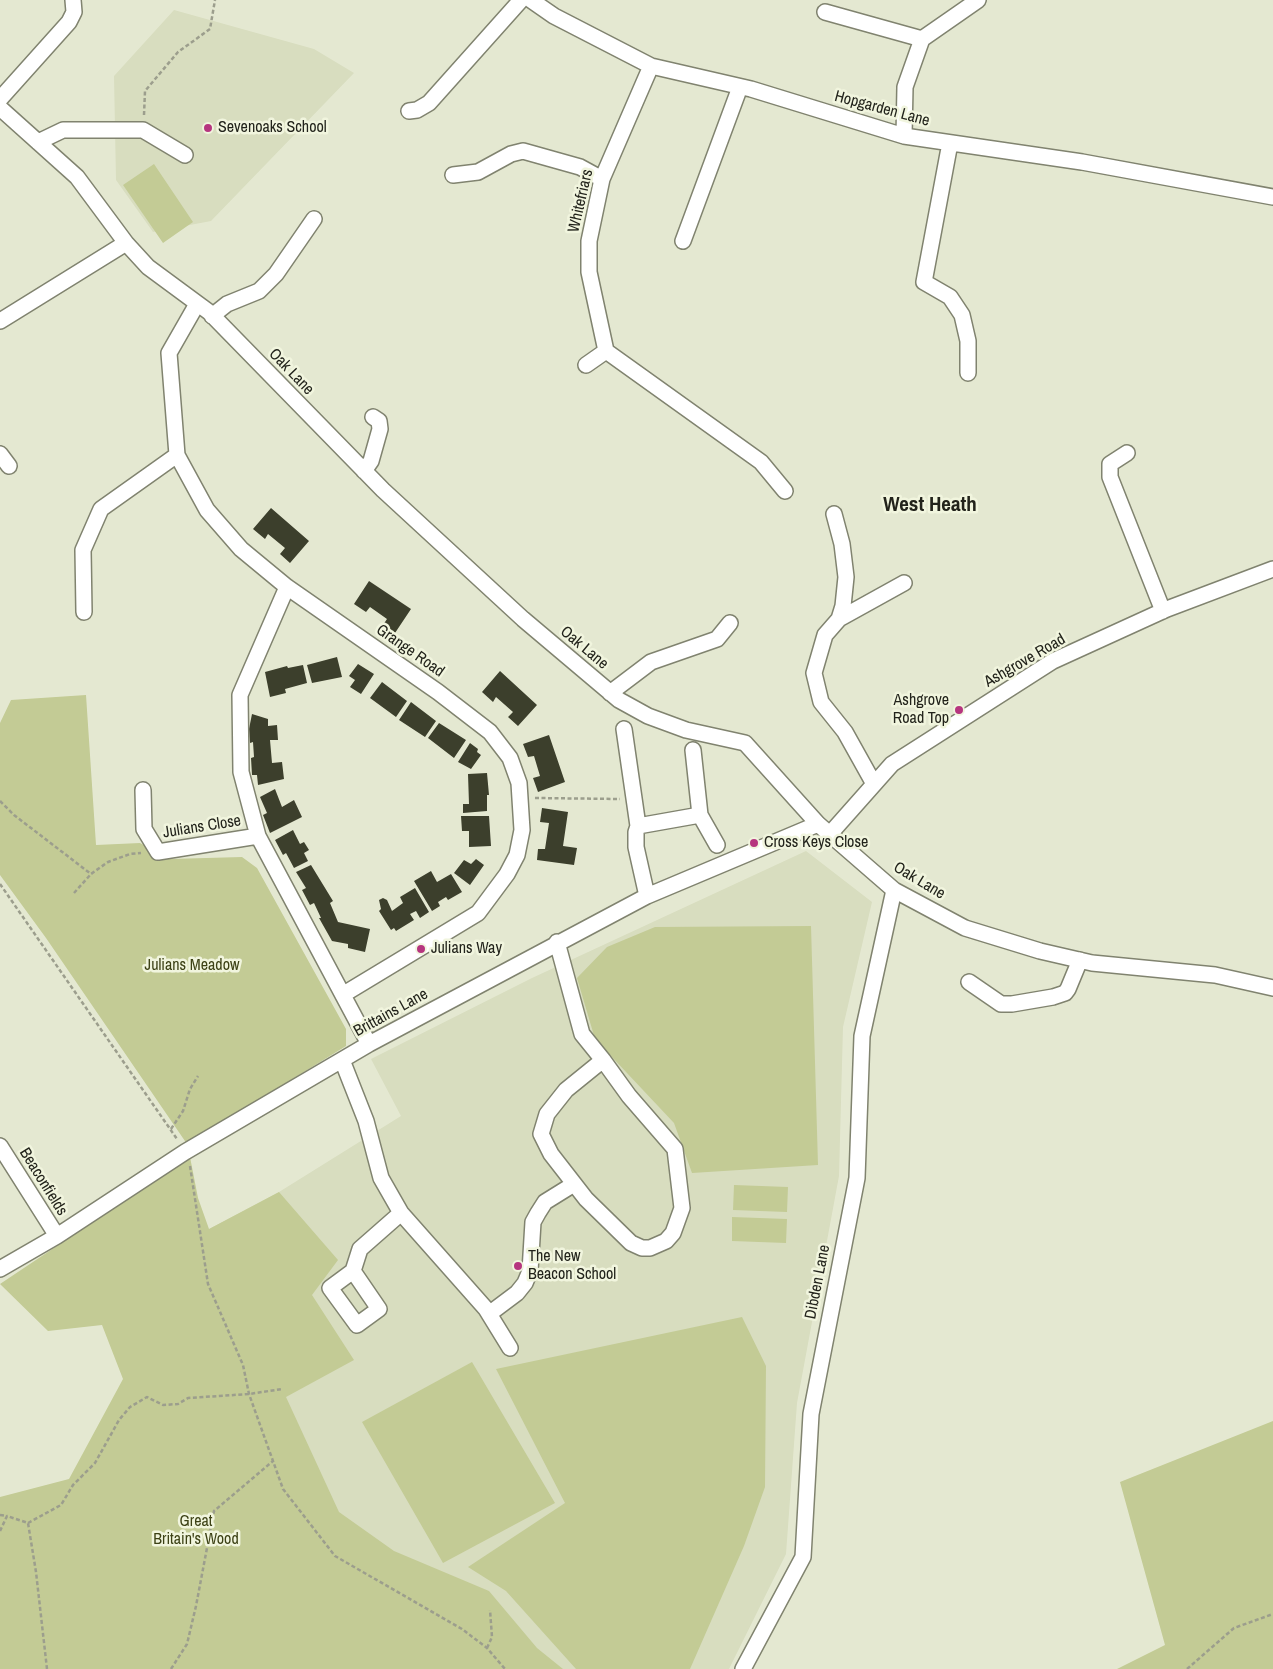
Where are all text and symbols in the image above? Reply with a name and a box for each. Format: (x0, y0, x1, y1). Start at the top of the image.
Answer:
street label: Hopgarden Lane (832, 87, 932, 131)
place label: Sevenoaks School (218, 118, 327, 138)
marker: Sevenoaks School (202, 122, 214, 134)
street label: Whitefriars (564, 168, 598, 234)
street label: Oak Lane (264, 345, 318, 399)
district label: West Heath (883, 492, 977, 518)
street label: Grange Road (372, 621, 448, 681)
street label: Oak Lane (556, 622, 612, 674)
street label: Ashgrove Road (981, 630, 1069, 692)
place label: Ashgrove Road Top (893, 691, 949, 729)
marker: Ashgrove Road Top (953, 704, 965, 716)
street label: Julians Close (162, 811, 242, 843)
place label: Cross Keys Close (764, 833, 868, 853)
marker: Cross Keys Close (748, 837, 760, 849)
street label: Oak Lane (890, 858, 948, 904)
place label: Julians Way (431, 939, 502, 959)
marker: Julians Way (415, 943, 427, 955)
park label: Julians Meadow (145, 956, 239, 976)
street label: Brittains Lane (351, 985, 431, 1041)
street label: Beaconfields (15, 1145, 71, 1219)
street label: Dibden Lane (801, 1243, 835, 1321)
place label: The New Beacon School (528, 1247, 616, 1285)
marker: The New Beacon School (512, 1260, 524, 1272)
park label: Great Britain's Wood (153, 1512, 239, 1550)

